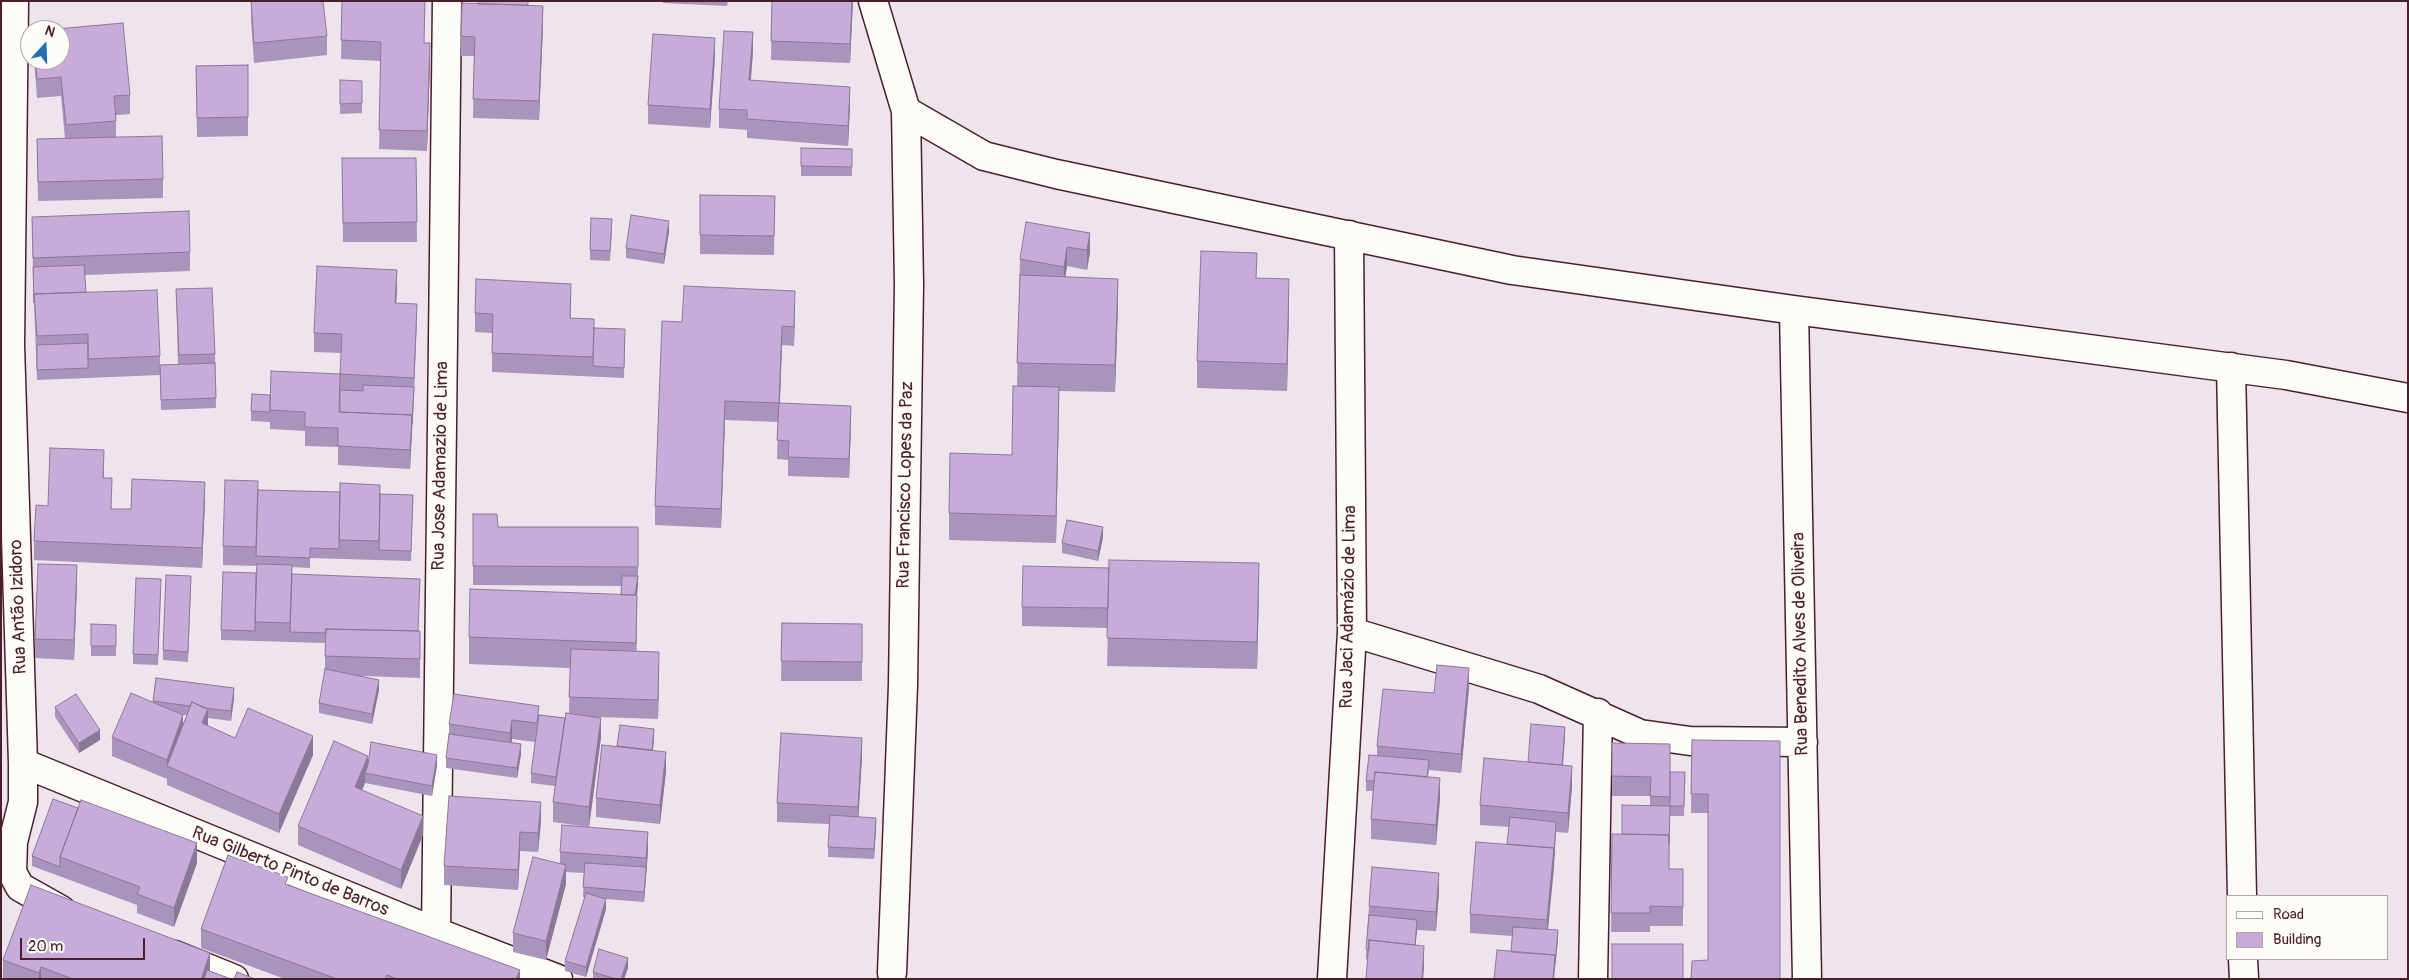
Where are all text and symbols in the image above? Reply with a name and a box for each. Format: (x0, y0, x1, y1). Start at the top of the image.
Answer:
north arrow (20, 20, 70, 70)
text: N (43, 22, 57, 41)
street label: Rua Jose Adamazio de Lima (428, 361, 454, 571)
street label: Rua Francisco Lopes da Paz (893, 381, 919, 589)
street label: Rua Jaci Adamázio de Lima (1336, 505, 1362, 709)
street label: Rua Benedito Alves de Oliveira (1788, 532, 1814, 756)
street label: Rua Antão Izidoro (6, 539, 32, 675)
street label: Rua Gilberto Pinto de Barros (188, 823, 392, 921)
legend (2226, 895, 2389, 960)
text: Road (2273, 905, 2304, 924)
scale bar (22, 928, 148, 960)
text: Building (2273, 930, 2321, 949)
text: 20 m (28, 937, 63, 956)

